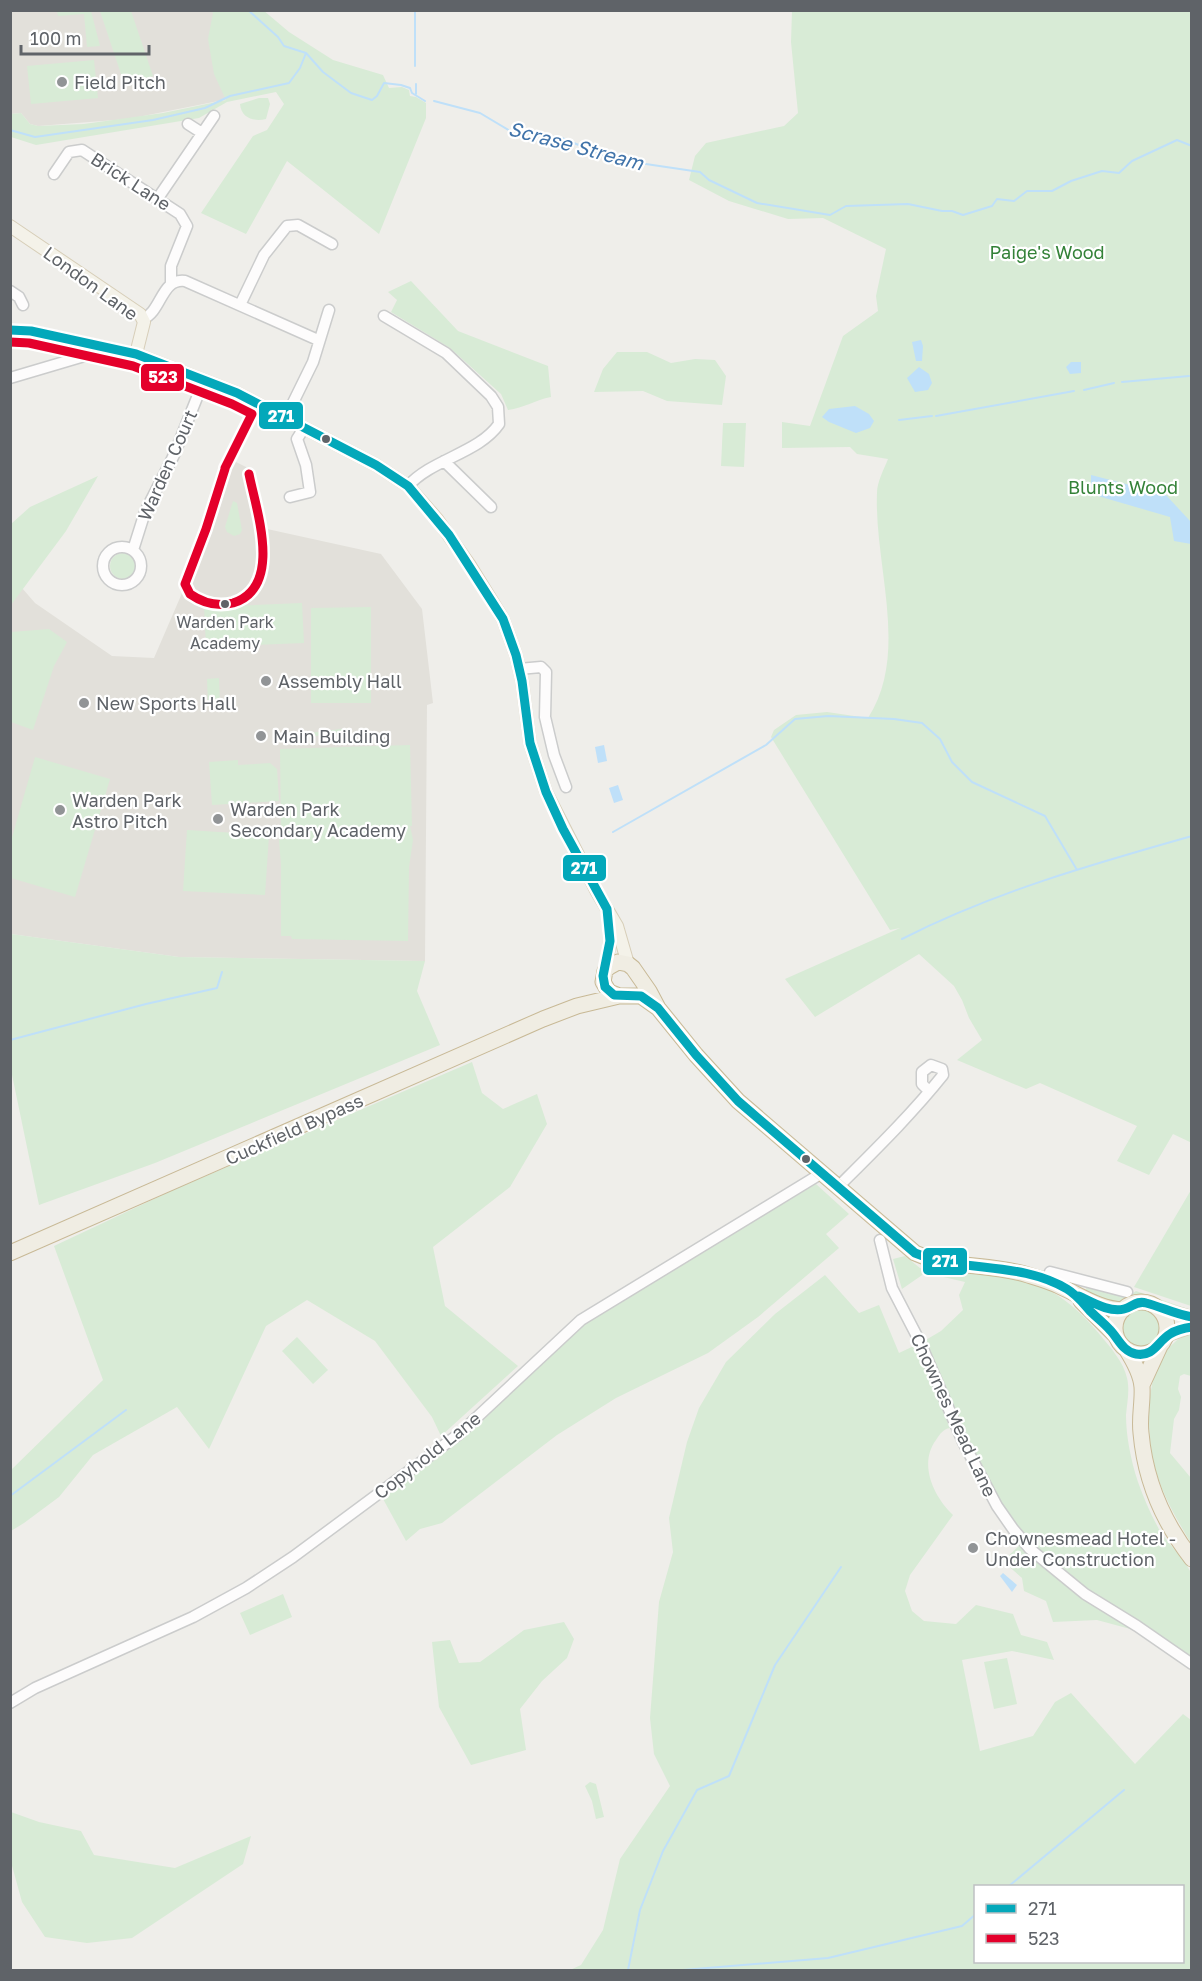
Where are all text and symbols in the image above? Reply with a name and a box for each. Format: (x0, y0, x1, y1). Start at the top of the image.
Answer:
scale bar (21, 18, 148, 56)
text: 100 m (30, 27, 81, 49)
place label: Field Pitch (74, 71, 166, 93)
marker: Field Pitch (55, 75, 69, 89)
water label: Scrase Stream (506, 115, 647, 175)
street label: Brick Lane (87, 147, 175, 215)
street label: London Lane (39, 241, 143, 325)
park label: Paige's Wood (989, 241, 1105, 263)
line badge: 523 (140, 363, 185, 392)
text: 523 (148, 367, 178, 387)
line badge: 271 (258, 401, 304, 430)
street label: Warden Court (133, 406, 201, 524)
text: 271 (268, 406, 294, 426)
unlabelled marker (320, 433, 332, 445)
park label: Blunts Wood (1068, 476, 1178, 498)
marker: Warden Park Academy (219, 598, 231, 610)
place label: Warden Park Academy (176, 612, 274, 653)
place label: Assembly Hall (278, 670, 402, 692)
marker: Assembly Hall (259, 674, 273, 688)
place label: New Sports Hall (96, 692, 237, 714)
marker: New Sports Hall (77, 696, 91, 710)
place label: Main Building (273, 725, 390, 747)
marker: Main Building (254, 729, 268, 743)
place label: Warden Park Astro Pitch (72, 789, 182, 832)
place label: Warden Park Secondary Academy (230, 798, 406, 841)
marker: Warden Park Astro Pitch (53, 803, 67, 817)
marker: Warden Park Secondary Academy (211, 812, 225, 826)
line badge: 271 (562, 854, 607, 882)
text: 271 (571, 858, 597, 878)
street label: Cuckfield Bypass (222, 1089, 366, 1169)
unlabelled marker (800, 1153, 812, 1165)
line badge: 271 (922, 1247, 968, 1276)
text: 271 (932, 1251, 958, 1271)
street label: Chownes Mead Lane (906, 1330, 1002, 1500)
street label: Copyhold Lane (369, 1407, 485, 1503)
place label: Chownesmead Hotel - Under Construction (985, 1527, 1176, 1570)
marker: Chownesmead Hotel - Under Construction (966, 1541, 980, 1555)
legend (974, 1885, 1184, 1963)
text: 271 (1028, 1897, 1057, 1919)
text: 523 (1028, 1927, 1059, 1949)

